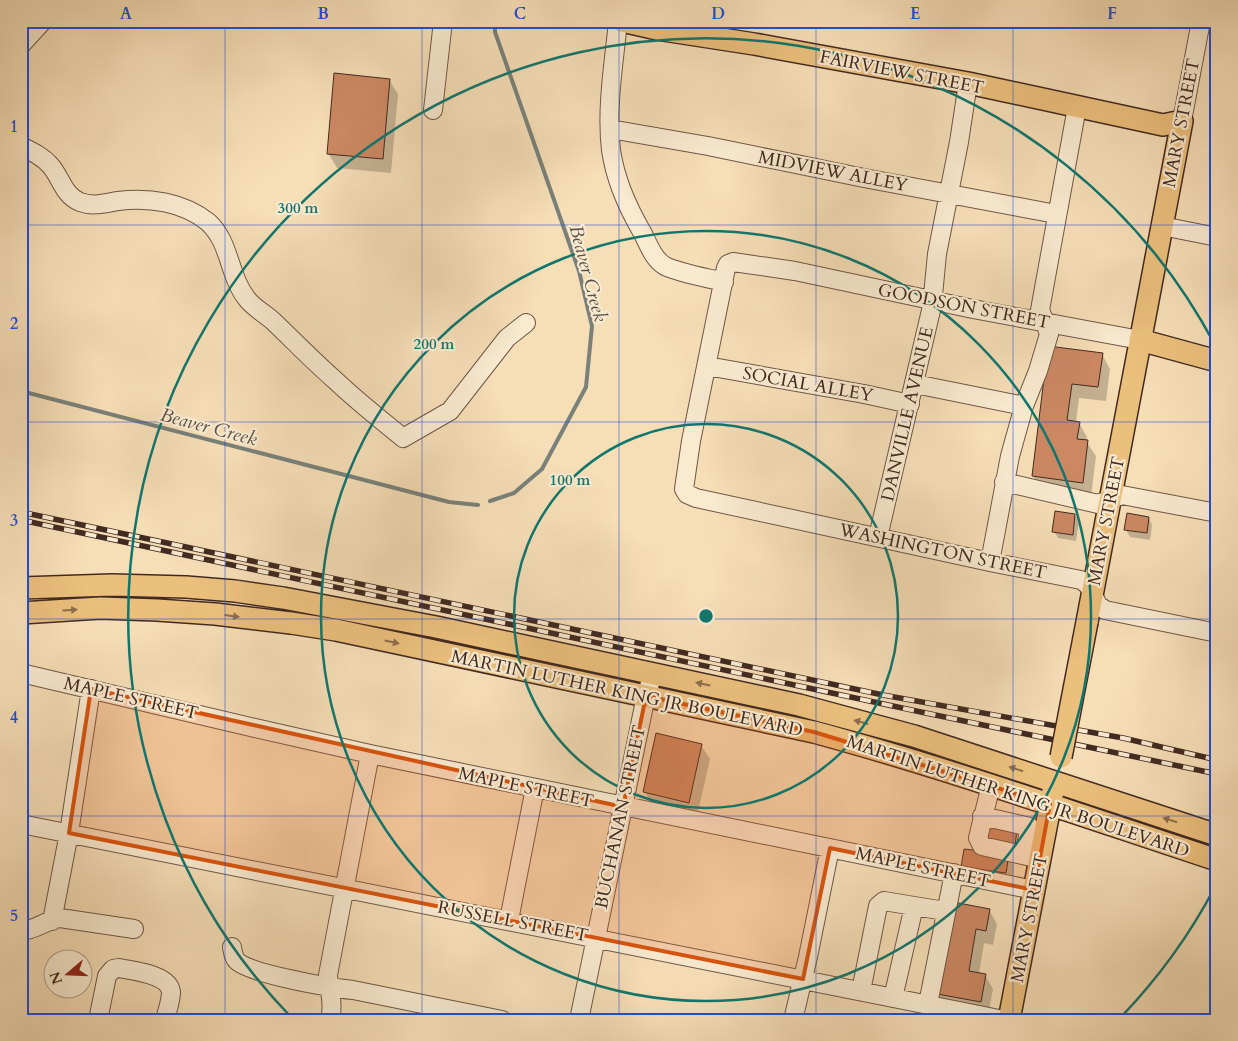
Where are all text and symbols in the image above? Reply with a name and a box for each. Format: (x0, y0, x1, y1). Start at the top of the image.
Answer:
text: A (120, 3, 132, 25)
text: B (317, 3, 329, 25)
text: C (514, 3, 526, 25)
text: D (711, 3, 725, 25)
text: E (910, 3, 920, 25)
text: F (1107, 3, 1117, 25)
street label: FAIRVIEW STREET (818, 44, 986, 101)
street label: MARY STREET (1157, 57, 1206, 190)
text: 1 (10, 116, 18, 138)
street label: MIDVIEW ALLEY (756, 145, 910, 198)
text: 300 m (278, 198, 319, 218)
water label: Beaver Creek (563, 222, 614, 325)
street label: GOODSON STREET (876, 278, 1052, 335)
text: 2 (10, 313, 18, 335)
street label: DANVILLE AVENUE (875, 324, 940, 504)
text: 200 m (414, 334, 455, 354)
street label: SOCIAL ALLEY (741, 361, 876, 408)
water label: Beaver Creek (157, 402, 261, 453)
street label: MARY STREET (1082, 455, 1131, 588)
text: 100 m (550, 470, 591, 490)
text: 3 (10, 510, 18, 532)
street label: WASHINGTON STREET (836, 517, 1049, 586)
one-way arrow (62, 605, 78, 613)
centre of rings (697, 607, 715, 625)
one-way arrow (224, 612, 240, 620)
one-way arrow (385, 639, 401, 647)
street label: MARTIN LUTHER KING JR BOULEVARD (449, 644, 805, 743)
street label: MAPLE STREET (61, 671, 201, 726)
one-way arrow (694, 680, 710, 688)
text: 4 (10, 707, 18, 729)
one-way arrow (853, 717, 868, 725)
street label: BUCHANAN STREET (589, 723, 652, 911)
street label: MARTIN LUTHER KING JR BOULEVARD (843, 729, 1192, 864)
street label: MAPLE STREET (456, 761, 596, 814)
one-way arrow (1008, 765, 1023, 773)
one-way arrow (1163, 815, 1178, 823)
street label: MAPLE STREET (853, 841, 993, 894)
street label: MARY STREET (1005, 852, 1054, 985)
street label: RUSSELL STREET (435, 895, 590, 948)
text: 5 (10, 905, 18, 927)
north arrow (42, 948, 92, 998)
text: N (45, 969, 67, 987)

